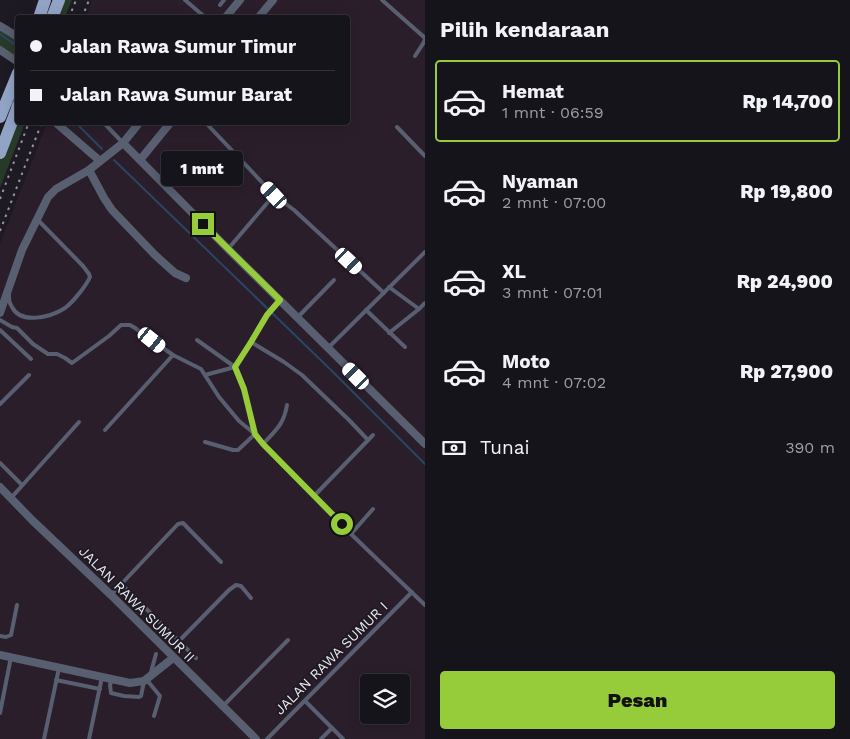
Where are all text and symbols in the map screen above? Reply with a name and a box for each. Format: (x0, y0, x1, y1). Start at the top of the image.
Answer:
text: Pilih kendaraan (440, 17, 609, 42)
text: Jalan Rawa Sumur Timur (60, 35, 296, 58)
icon: car (442, 79, 487, 124)
text: Hemat (502, 80, 564, 103)
text: Jalan Rawa Sumur Barat (60, 83, 292, 106)
text: Rp 14,700 (742, 90, 833, 113)
text: 1 mnt · 06:59 (502, 103, 604, 122)
callout: 1 mnt (162, 152, 244, 186)
text: 1 mnt (180, 159, 224, 178)
icon: car (442, 169, 487, 214)
text: Nyaman (502, 170, 578, 193)
car (258, 179, 289, 211)
text: Rp 19,800 (740, 180, 833, 203)
text: 2 mnt · 07:00 (502, 193, 606, 212)
route end (192, 213, 214, 235)
car (332, 245, 365, 277)
icon: car (442, 259, 487, 304)
text: XL (502, 260, 526, 283)
text: Rp 24,900 (737, 270, 833, 293)
text: 3 mnt · 07:01 (502, 283, 603, 302)
car (135, 325, 168, 355)
icon: car (442, 349, 487, 394)
text: Moto (502, 350, 550, 373)
car (340, 360, 371, 392)
text: Rp 27,900 (740, 360, 833, 383)
text: 4 mnt · 07:02 (502, 373, 606, 392)
icon: cash (440, 434, 468, 462)
text: Tunai (480, 436, 530, 459)
text: 390 m (785, 438, 835, 457)
route start (331, 513, 353, 535)
street label: JALAN RAWA SUMUR II (76, 543, 198, 665)
street label: JALAN RAWA SUMUR I (271, 598, 391, 718)
button: Pesan (440, 671, 835, 729)
map controls (360, 674, 410, 724)
button: layers (360, 674, 410, 724)

